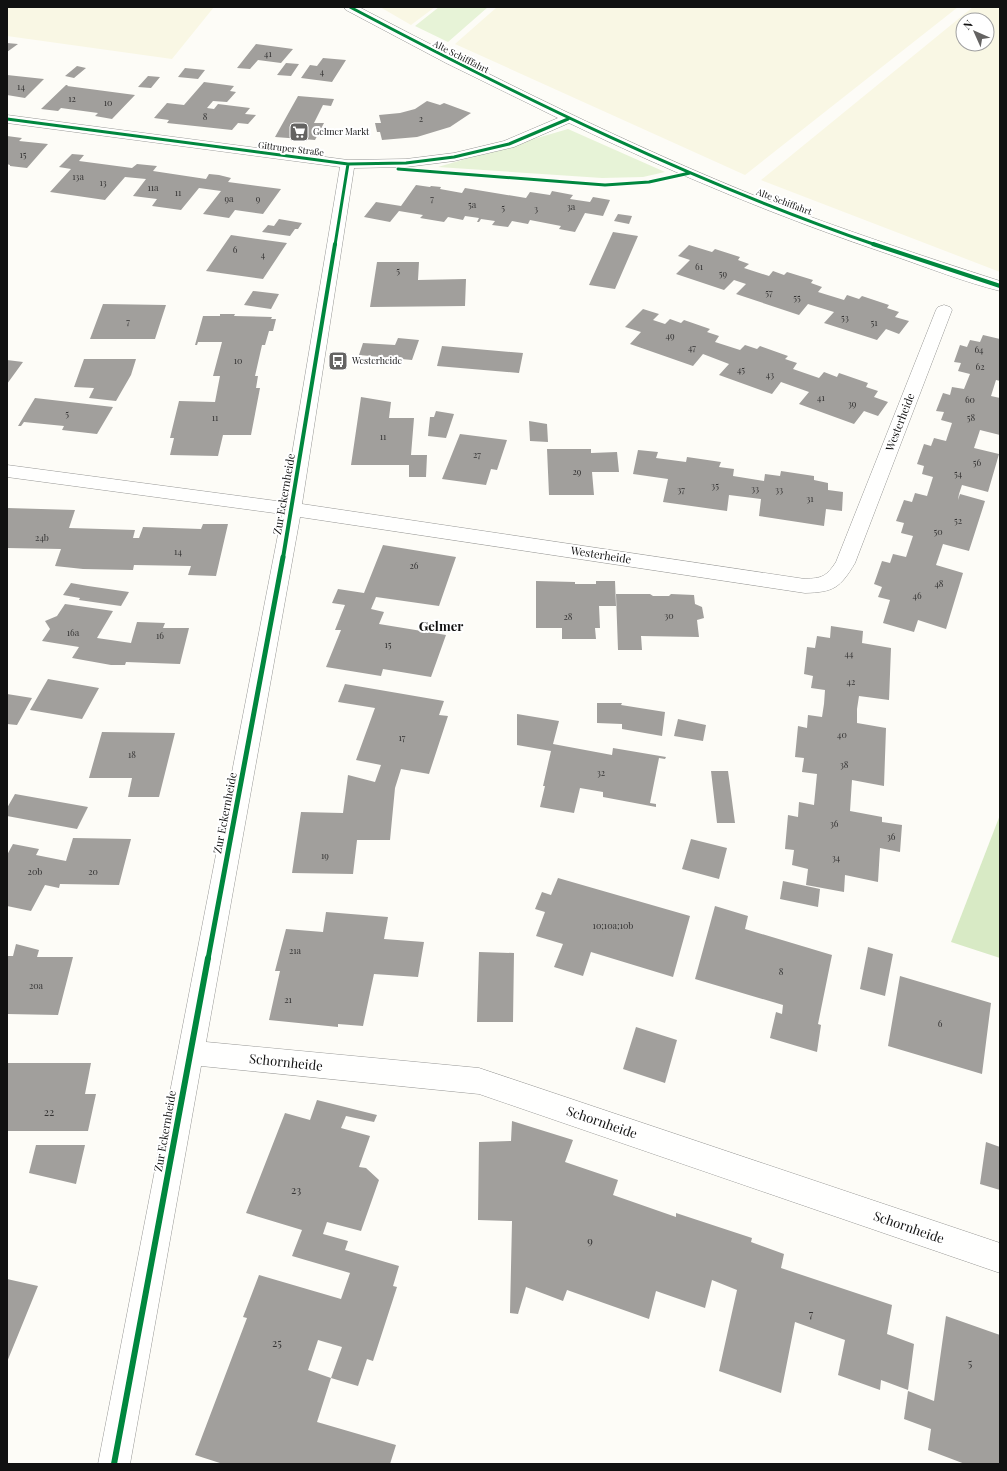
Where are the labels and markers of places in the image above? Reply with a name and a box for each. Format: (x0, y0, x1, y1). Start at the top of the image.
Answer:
supermarket icon: Gelmer Markt (288, 121, 310, 143)
place label: Gelmer Markt (313, 125, 370, 137)
bus stop icon: Westerheide (327, 350, 349, 372)
place label: Westerheide (351, 354, 402, 366)

